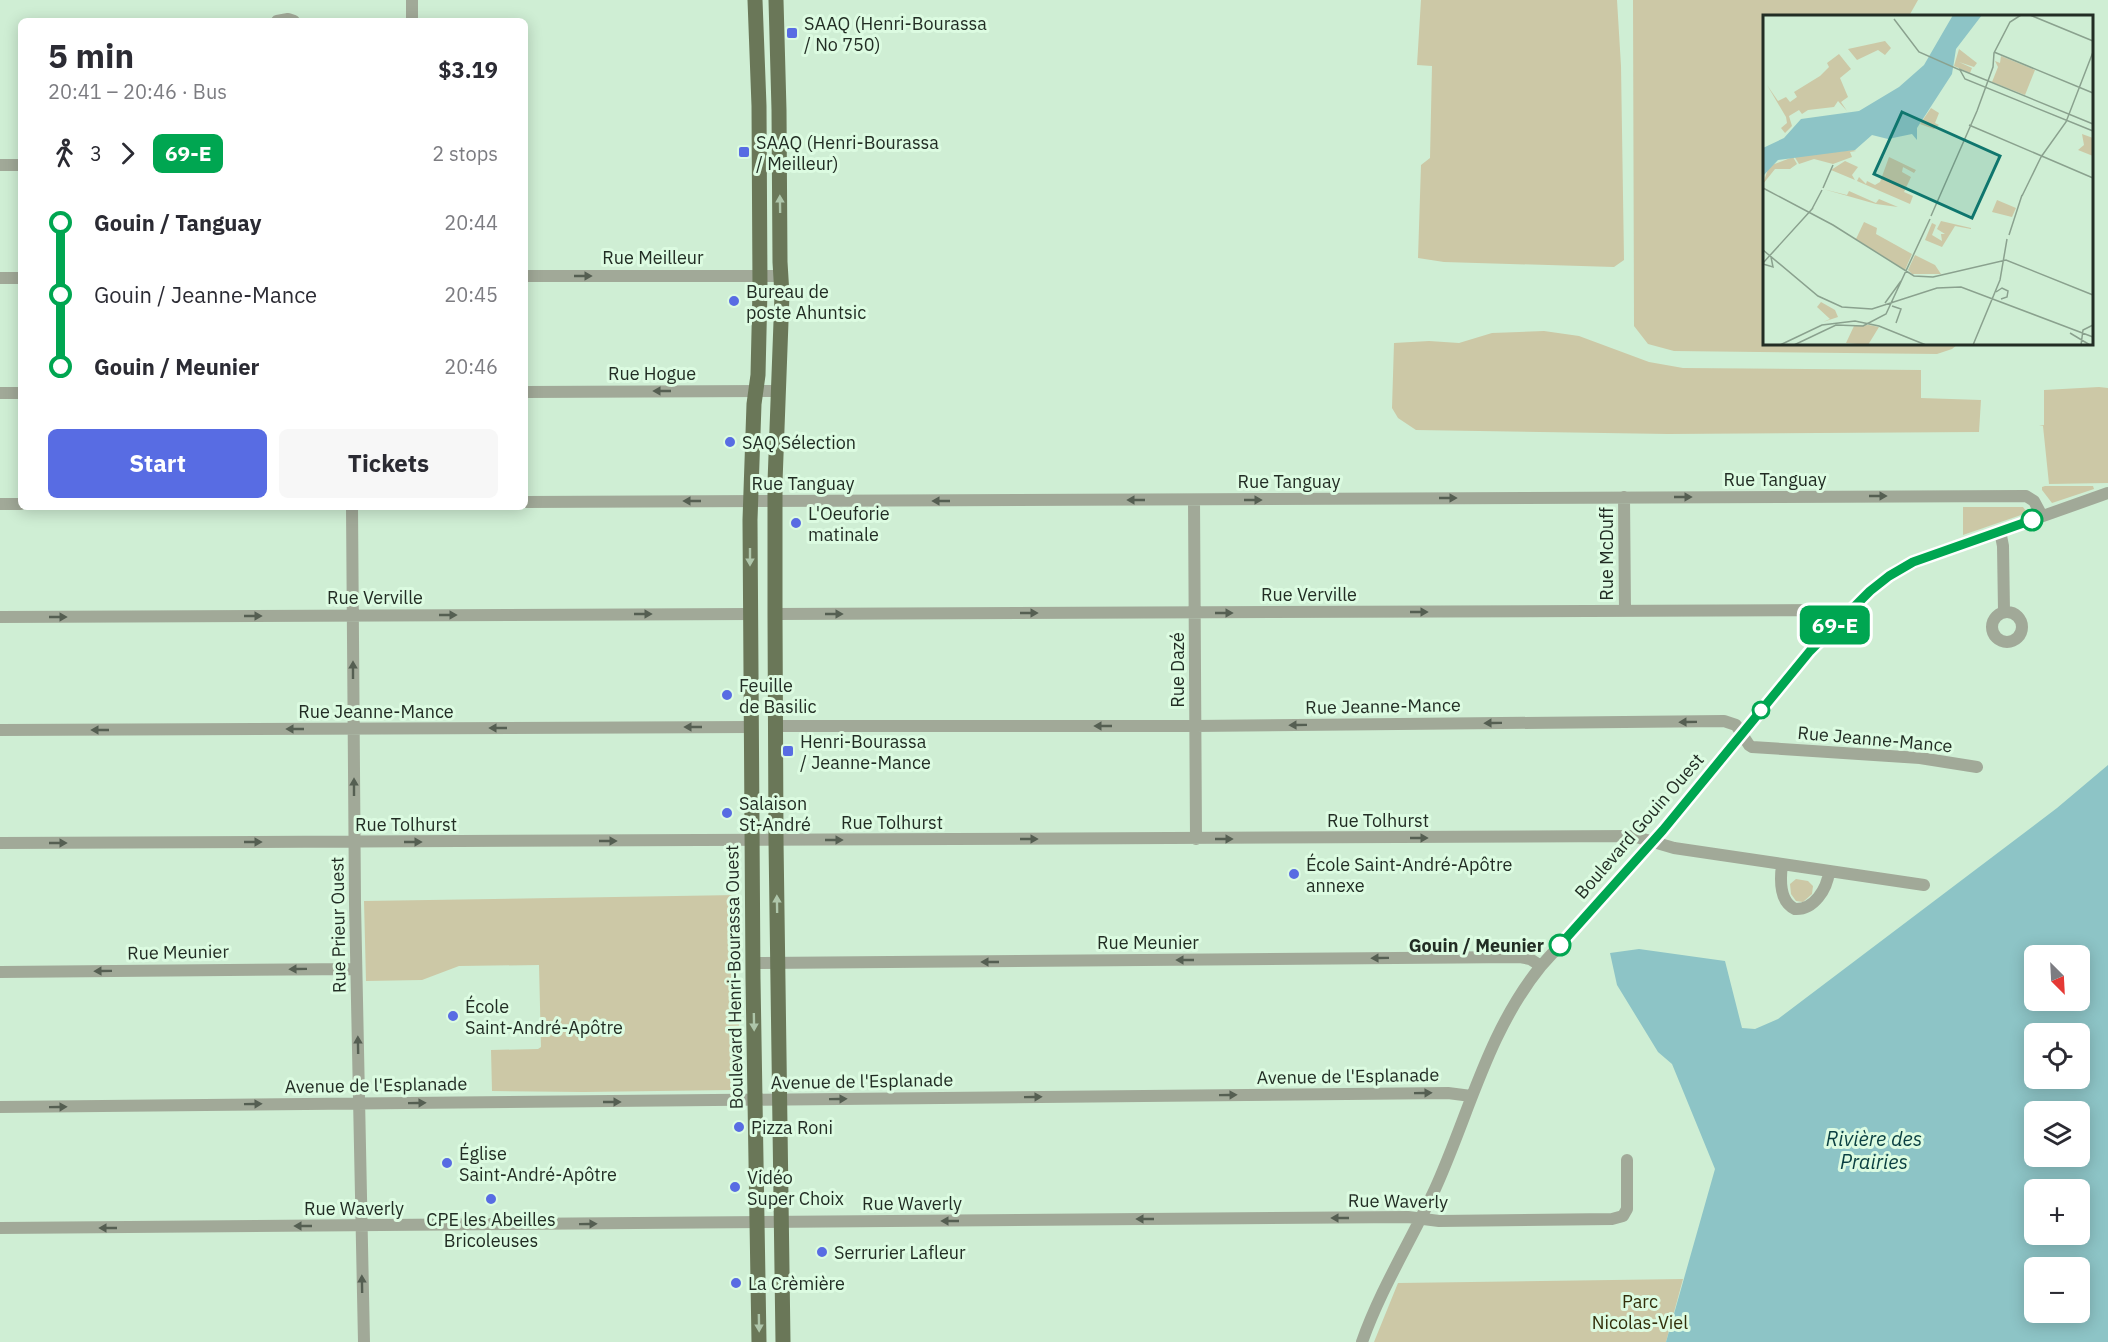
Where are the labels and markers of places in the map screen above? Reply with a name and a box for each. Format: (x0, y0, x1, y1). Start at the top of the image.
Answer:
place label: SAAQ (Henri-Bourassa / No 750) (804, 12, 987, 56)
marker: SAAQ (Henri-Bourassa / No 750) (785, 26, 799, 40)
place label: SAAQ (Henri-Bourassa / Meilleur) (756, 131, 939, 175)
marker: SAAQ (Henri-Bourassa / Meilleur) (737, 145, 751, 159)
place label: Bureau de poste Ahuntsic (746, 280, 866, 324)
marker: Bureau de poste Ahuntsic (727, 294, 741, 308)
place label: SAQ Sélection (742, 431, 856, 454)
marker: SAQ Sélection (723, 435, 737, 449)
place label: L'Oeuforie matinale (808, 502, 890, 546)
unlabelled marker (2021, 509, 2043, 531)
marker: L'Oeuforie matinale (789, 516, 803, 530)
place label: Feuille de Basilic (739, 674, 817, 718)
marker: Feuille de Basilic (720, 688, 734, 702)
unlabelled marker (1752, 701, 1770, 719)
place label: Henri-Bourassa / Jeanne-Mance (800, 730, 931, 774)
marker: Henri-Bourassa / Jeanne-Mance (781, 744, 795, 758)
place label: Salaison St-André (739, 792, 811, 836)
marker: Salaison St-André (720, 806, 734, 820)
place label: École Saint-André-Apôtre annexe (1306, 853, 1512, 897)
marker: École Saint-André-Apôtre annexe (1287, 867, 1301, 881)
place label: Gouin / Meunier (1409, 934, 1544, 957)
marker: Gouin / Meunier (1549, 934, 1571, 956)
place label: École Saint-André-Apôtre (465, 995, 623, 1039)
marker: École Saint-André-Apôtre (446, 1009, 460, 1023)
place label: Pizza Roni (751, 1116, 833, 1139)
marker: Pizza Roni (732, 1120, 746, 1134)
place label: Église Saint-André-Apôtre (459, 1142, 617, 1186)
marker: Église Saint-André-Apôtre (440, 1156, 454, 1170)
place label: Vidéo Super Choix (747, 1166, 844, 1210)
marker: Vidéo Super Choix (728, 1180, 742, 1194)
marker: CPE les Abeilles Bricoleuses (484, 1192, 498, 1206)
place label: CPE les Abeilles Bricoleuses (426, 1208, 556, 1252)
place label: Serrurier Lafleur (834, 1241, 966, 1264)
marker: Serrurier Lafleur (815, 1245, 829, 1259)
place label: La Crèmière (748, 1272, 845, 1295)
marker: La Crèmière (729, 1276, 743, 1290)

